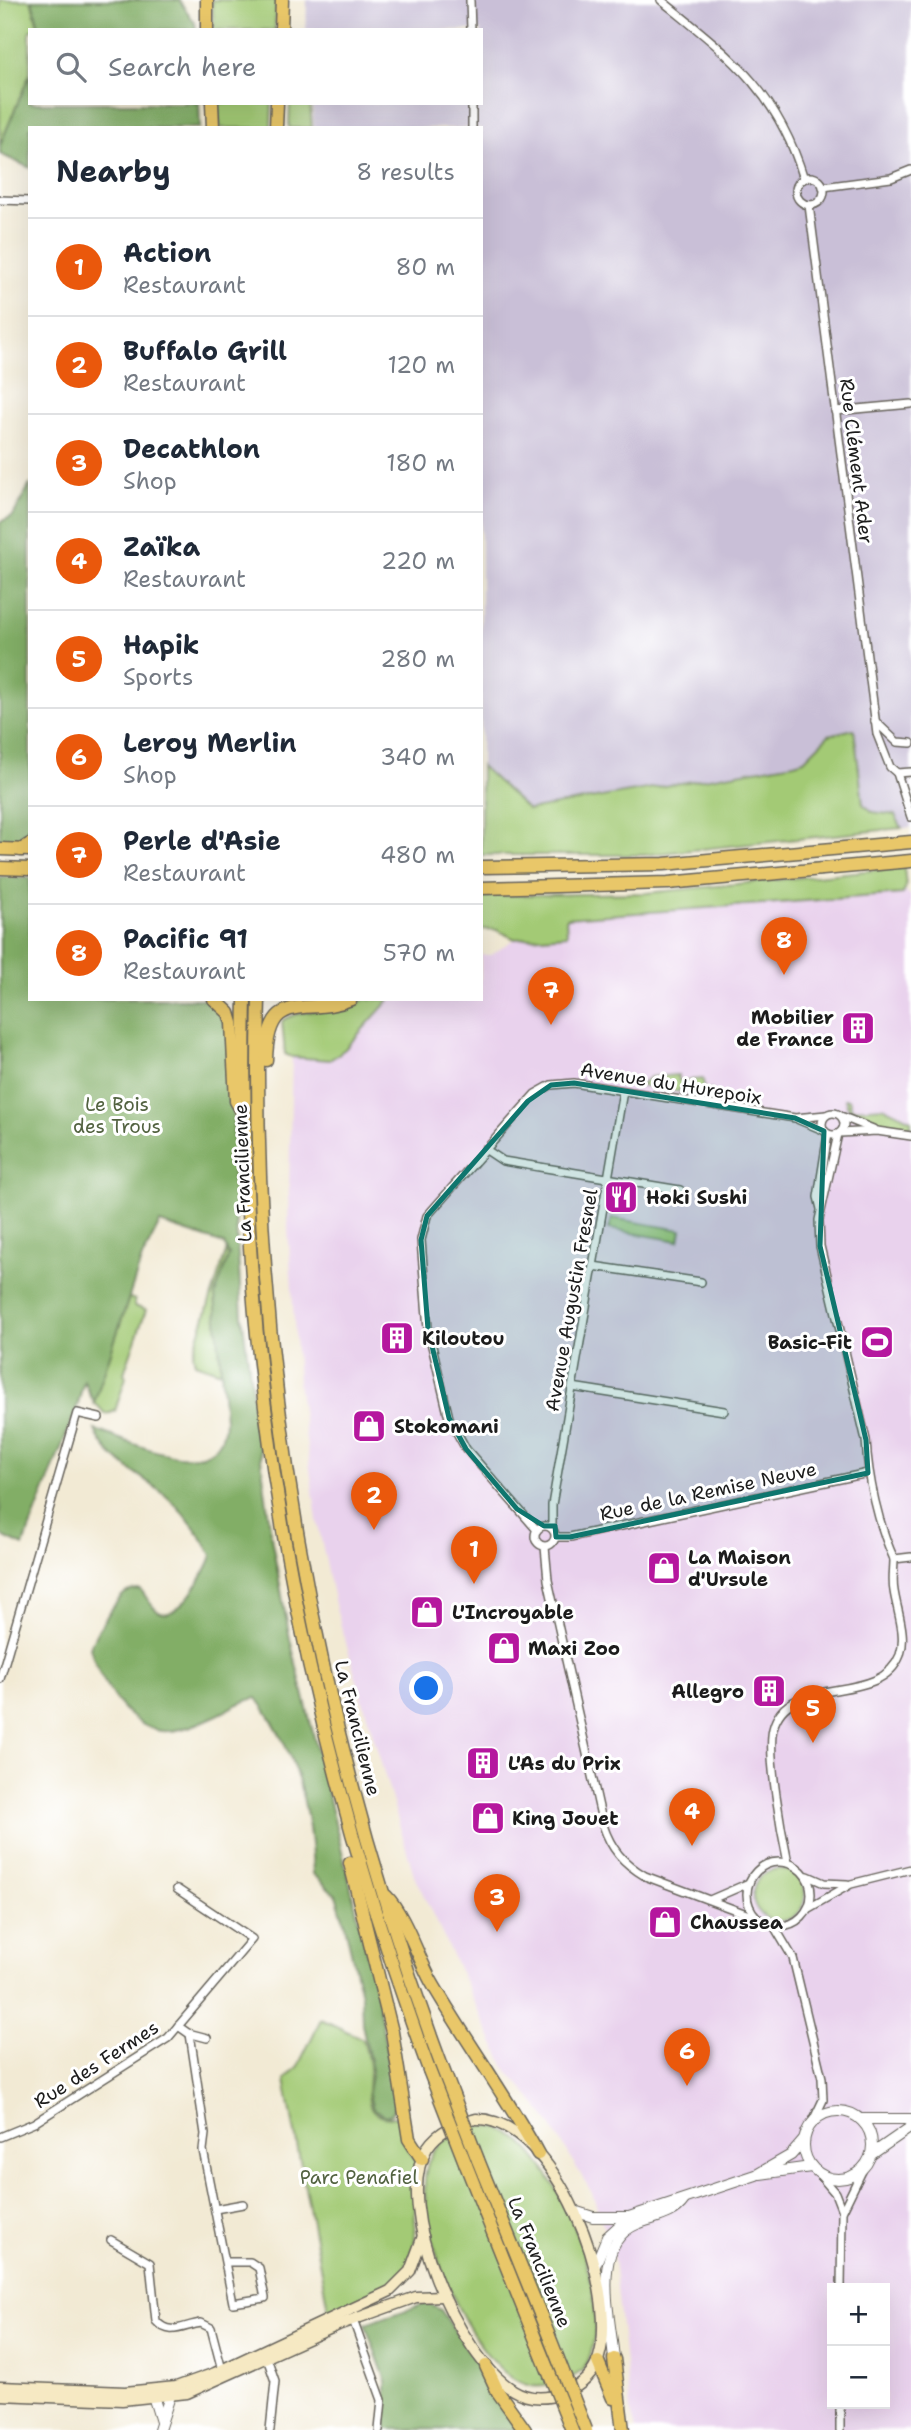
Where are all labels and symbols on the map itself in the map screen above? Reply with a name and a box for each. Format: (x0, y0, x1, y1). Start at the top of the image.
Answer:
street label: Rue Clément Ader (834, 377, 879, 545)
pin: 8 (761, 917, 807, 975)
pin: 7 (528, 967, 574, 1025)
place label: Mobilier de France (736, 1005, 834, 1052)
building icon: Mobilier de France (839, 1009, 877, 1047)
street label: Avenue du Hurepoix (579, 1057, 763, 1110)
park label: Le Bois des Trous (73, 1092, 161, 1139)
street label: La Francilienne (228, 1103, 257, 1243)
restaurant icon: Hoki Sushi (602, 1178, 640, 1216)
place label: Hoki Sushi (646, 1185, 747, 1210)
street label: Avenue Augustin Fresnel (540, 1186, 603, 1413)
building icon: Kiloutou (378, 1319, 416, 1357)
sports icon: Basic-Fit (858, 1323, 896, 1361)
place label: Kiloutou (422, 1326, 505, 1351)
place label: Basic-Fit (768, 1330, 852, 1355)
shop icon: Stokomani (350, 1407, 388, 1445)
place label: Stokomani (394, 1414, 499, 1439)
street label: Rue de la Remise Neuve (597, 1456, 819, 1527)
pin: 2 (351, 1472, 397, 1530)
pin: 1 (451, 1526, 497, 1584)
place label: La Maison d'Ursule (688, 1545, 791, 1592)
shop icon: La Maison d'Ursule (645, 1549, 683, 1587)
shop icon: L'Incroyable (408, 1593, 446, 1631)
place label: L'Incroyable (452, 1600, 574, 1625)
shop icon: Maxi Zoo (485, 1629, 523, 1667)
place label: Maxi Zoo (528, 1636, 620, 1661)
street label: La Francilienne (329, 1658, 386, 1798)
your location (409, 1671, 443, 1705)
building icon: Allegro (750, 1672, 788, 1710)
place label: Allegro (671, 1679, 744, 1704)
pin: 5 (790, 1685, 836, 1743)
building icon: L'As du Prix (464, 1744, 502, 1782)
place label: L'As du Prix (508, 1751, 621, 1776)
pin: 4 (669, 1788, 715, 1846)
shop icon: King Jouet (469, 1799, 507, 1837)
place label: King Jouet (512, 1806, 619, 1831)
pin: 3 (474, 1874, 520, 1932)
shop icon: Chaussea (646, 1903, 684, 1941)
place label: Chaussea (690, 1910, 783, 1935)
street label: Rue des Fermes (29, 2015, 163, 2114)
pin: 6 (664, 2028, 710, 2086)
park label: Parc Penafiel (300, 2165, 419, 2190)
street label: La Francilienne (502, 2193, 577, 2331)

